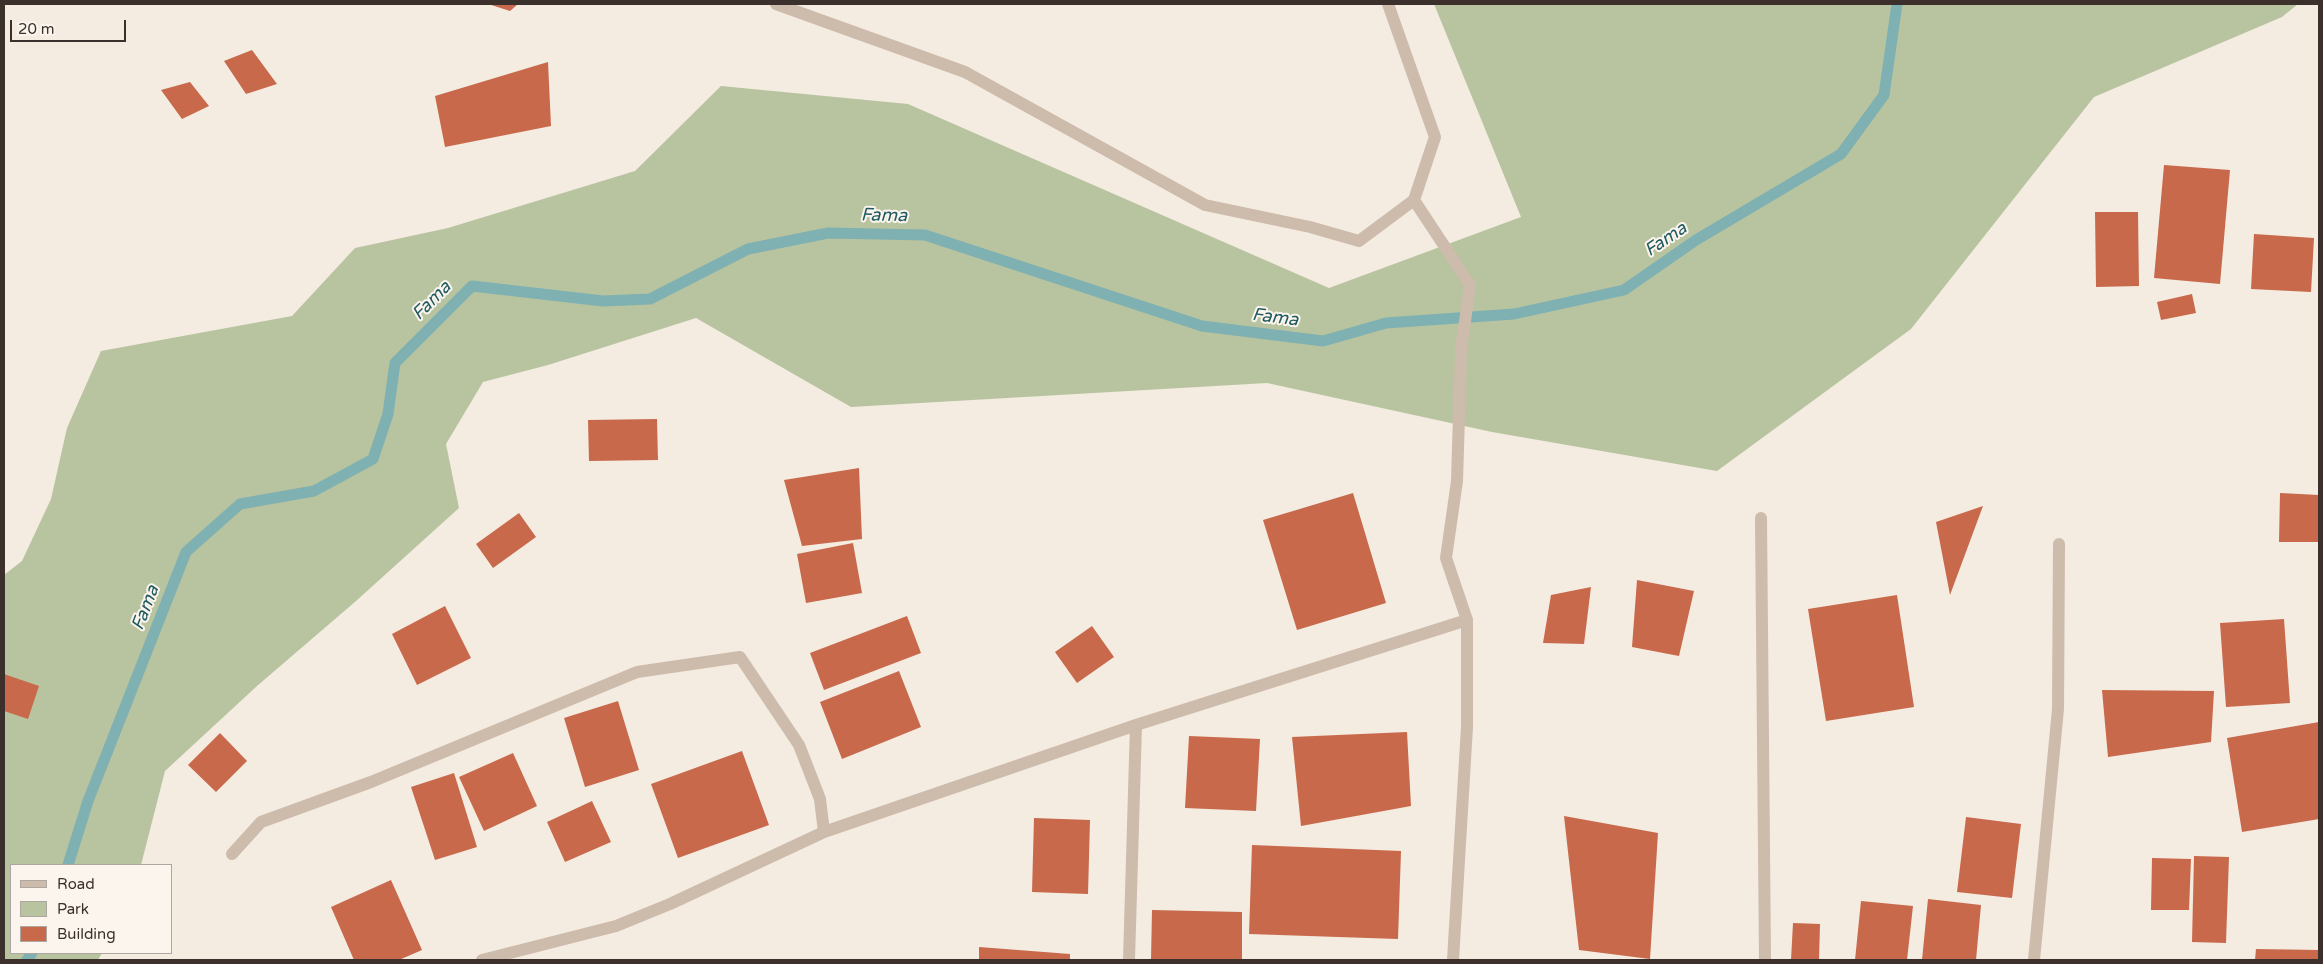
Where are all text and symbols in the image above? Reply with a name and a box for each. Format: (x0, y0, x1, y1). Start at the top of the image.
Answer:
scale bar (12, 10, 129, 42)
text: 20 m (18, 20, 55, 38)
water label: Fama (861, 205, 907, 227)
water label: Fama (1641, 218, 1691, 262)
water label: Fama (408, 277, 456, 325)
water label: Fama (1251, 304, 1299, 332)
water label: Fama (128, 583, 164, 633)
legend (10, 864, 172, 954)
text: Road (57, 875, 95, 893)
text: Park (57, 900, 89, 918)
text: Building (57, 925, 116, 943)

